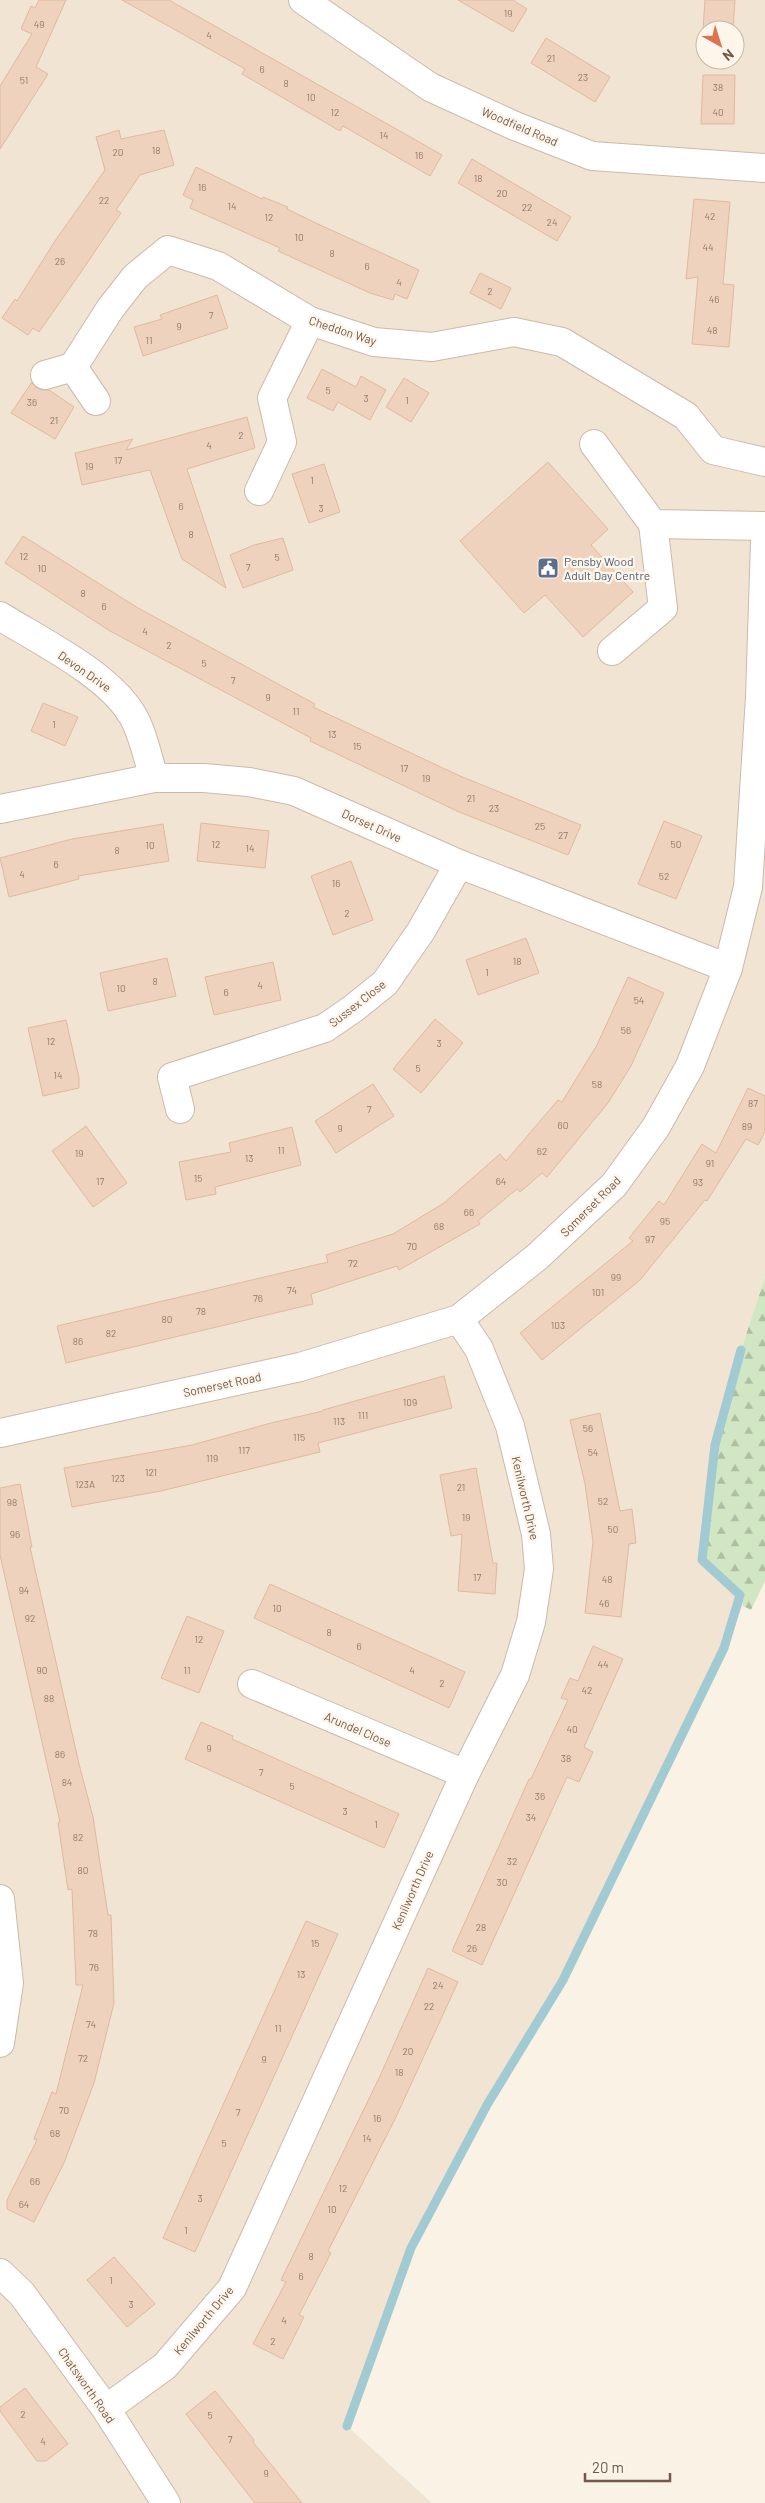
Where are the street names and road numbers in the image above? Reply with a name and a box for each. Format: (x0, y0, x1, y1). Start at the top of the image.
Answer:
street label: Woodfield Road (480, 104, 560, 148)
street label: Cheddon Way (307, 313, 379, 348)
street label: Devon Drive (56, 648, 114, 694)
street label: Dorset Drive (340, 806, 404, 844)
street label: Sussex Close (326, 977, 388, 1029)
street label: Somerset Road (557, 1173, 623, 1239)
street label: Somerset Road (182, 1369, 262, 1399)
street label: Kenilworth Drive (510, 1455, 542, 1541)
street label: Arundel Close (322, 1709, 394, 1749)
street label: Kenilworth Drive (388, 1848, 436, 1932)
street label: Kenilworth Drive (170, 2283, 236, 2357)
street label: Chatsworth Road (56, 2345, 118, 2425)

